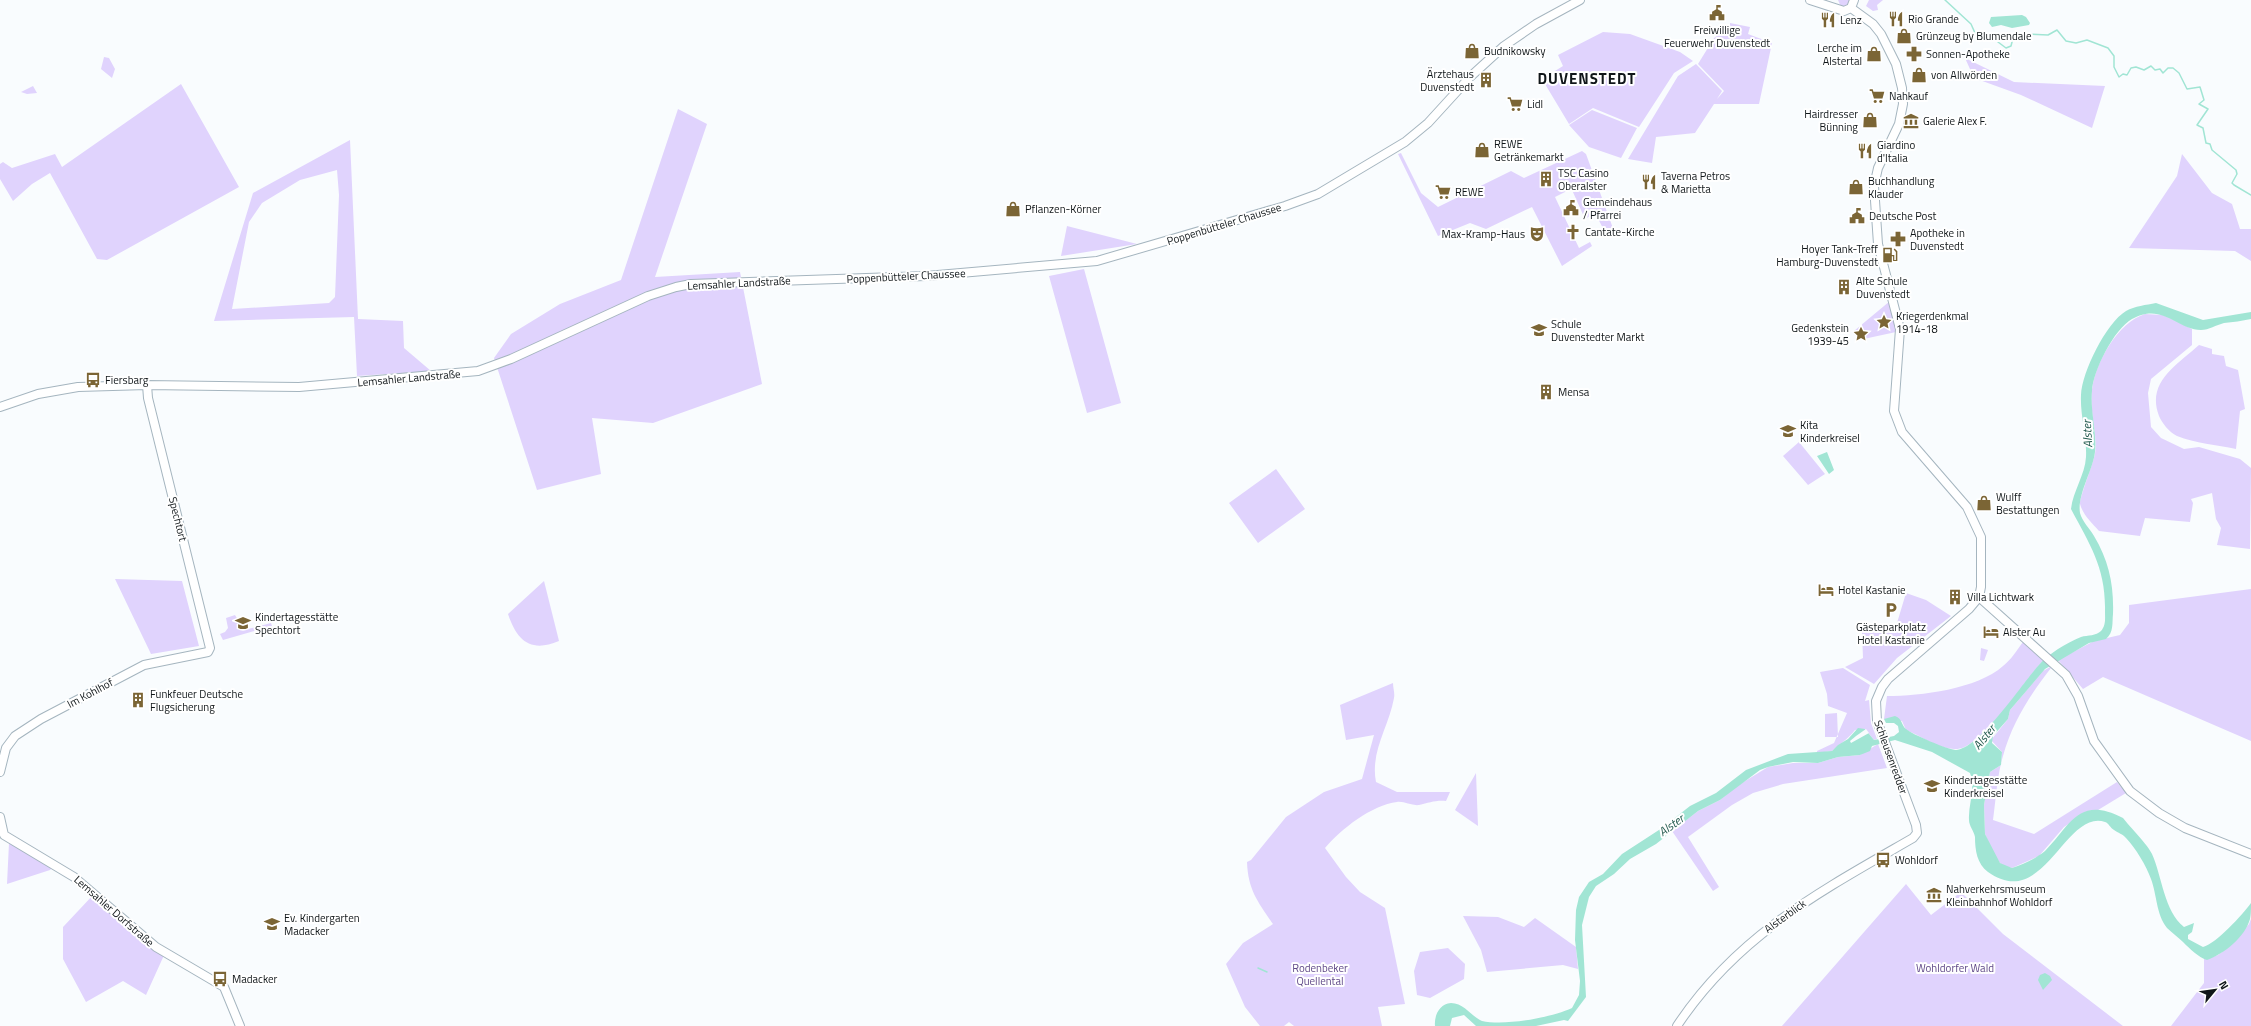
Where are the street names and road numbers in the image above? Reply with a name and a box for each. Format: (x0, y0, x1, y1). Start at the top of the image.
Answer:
street label: Poppenbütteler Chaussee (1165, 199, 1284, 249)
street label: Poppenbütteler Chaussee (846, 265, 966, 287)
street label: Lemsahler Landstraße (687, 272, 792, 294)
street label: Lemsahler Landstraße (357, 365, 462, 390)
street label: Spechtort (165, 495, 191, 543)
street label: Im Kohlhof (64, 674, 116, 712)
street label: Schleusenredder (1870, 718, 1912, 796)
street label: Lemsahler Dorfstraße (71, 872, 158, 951)
street label: Alsterblick (1761, 895, 1810, 937)

